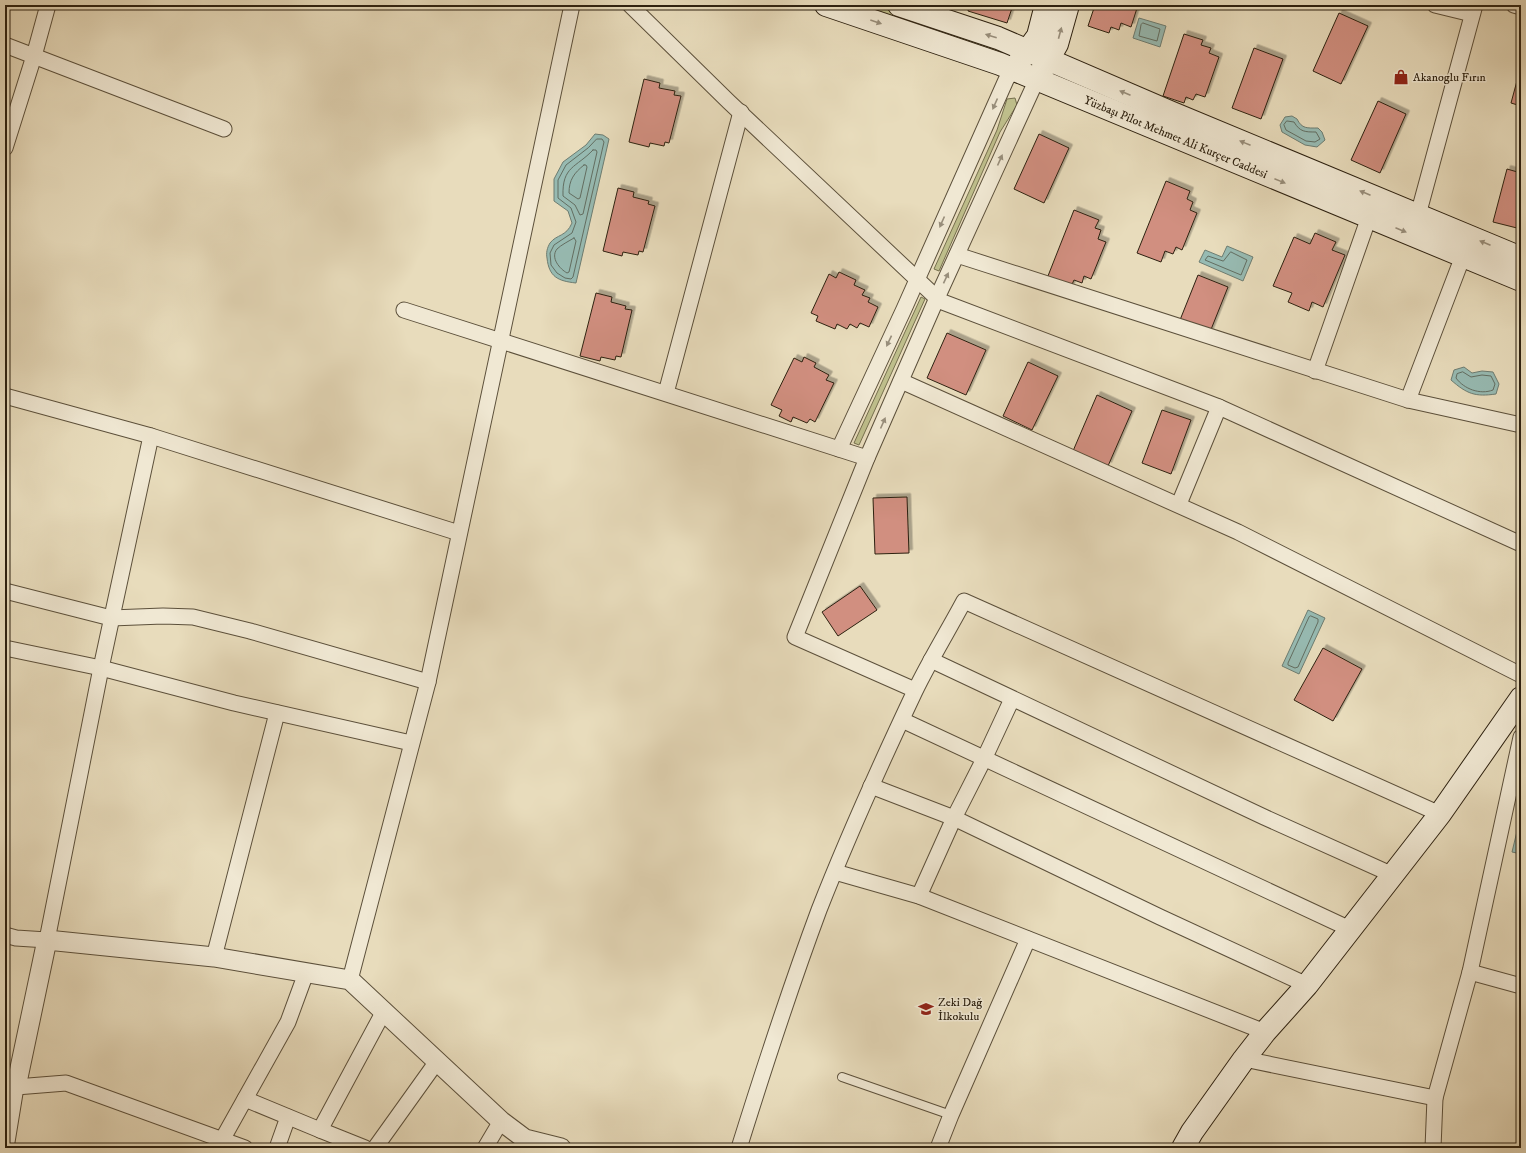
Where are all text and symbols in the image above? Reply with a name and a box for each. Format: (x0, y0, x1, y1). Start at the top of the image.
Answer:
one-way arrow (870, 19, 882, 25)
one-way arrow (1057, 27, 1063, 39)
one-way arrow (985, 33, 997, 39)
shop icon: Akanoglu Fırın (1392, 68, 1410, 86)
place label: Akanoglu Fırın (1413, 70, 1487, 85)
one-way arrow (1119, 90, 1131, 96)
street label: Yüzbaşı Pilot Mehmet Ali Kurçer Caddesi (1082, 93, 1270, 182)
one-way arrow (992, 98, 998, 109)
one-way arrow (1239, 140, 1250, 146)
one-way arrow (997, 154, 1003, 165)
one-way arrow (1275, 178, 1287, 184)
one-way arrow (1359, 189, 1371, 195)
one-way arrow (939, 217, 945, 228)
one-way arrow (1395, 227, 1406, 233)
one-way arrow (1479, 240, 1491, 246)
one-way arrow (943, 272, 949, 284)
one-way arrow (886, 335, 892, 347)
one-way arrow (880, 416, 886, 428)
place label: Zeki Dağ İlkokulu (938, 995, 982, 1024)
school or university icon: Zeki Dağ İlkokulu (917, 1000, 935, 1018)

